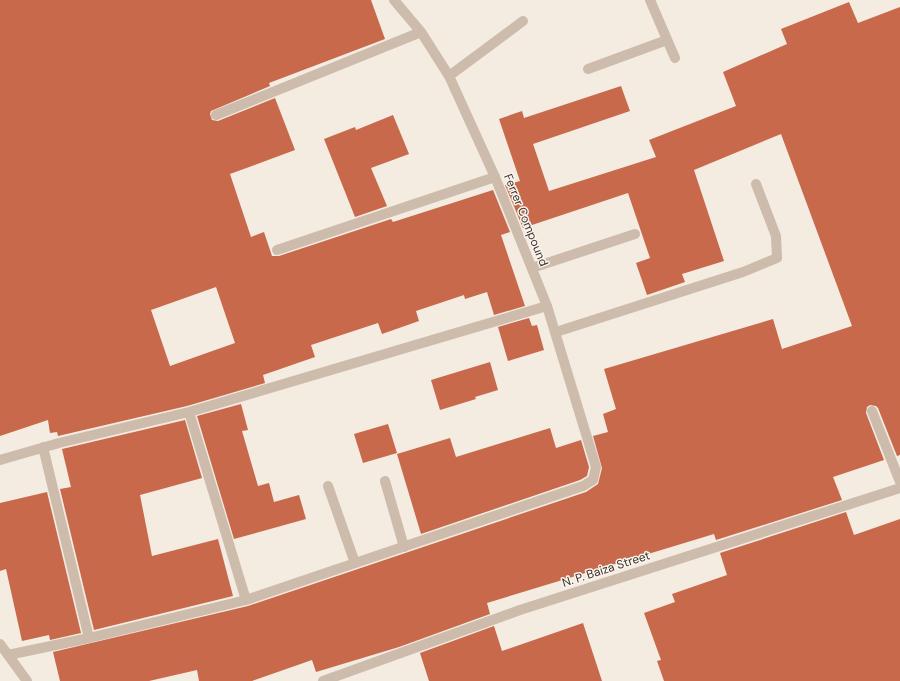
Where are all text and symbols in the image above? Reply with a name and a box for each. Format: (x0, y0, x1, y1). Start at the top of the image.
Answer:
street label: Ferrer Compound (500, 171, 552, 269)
street label: N. P. Baiza Street (560, 547, 652, 591)

